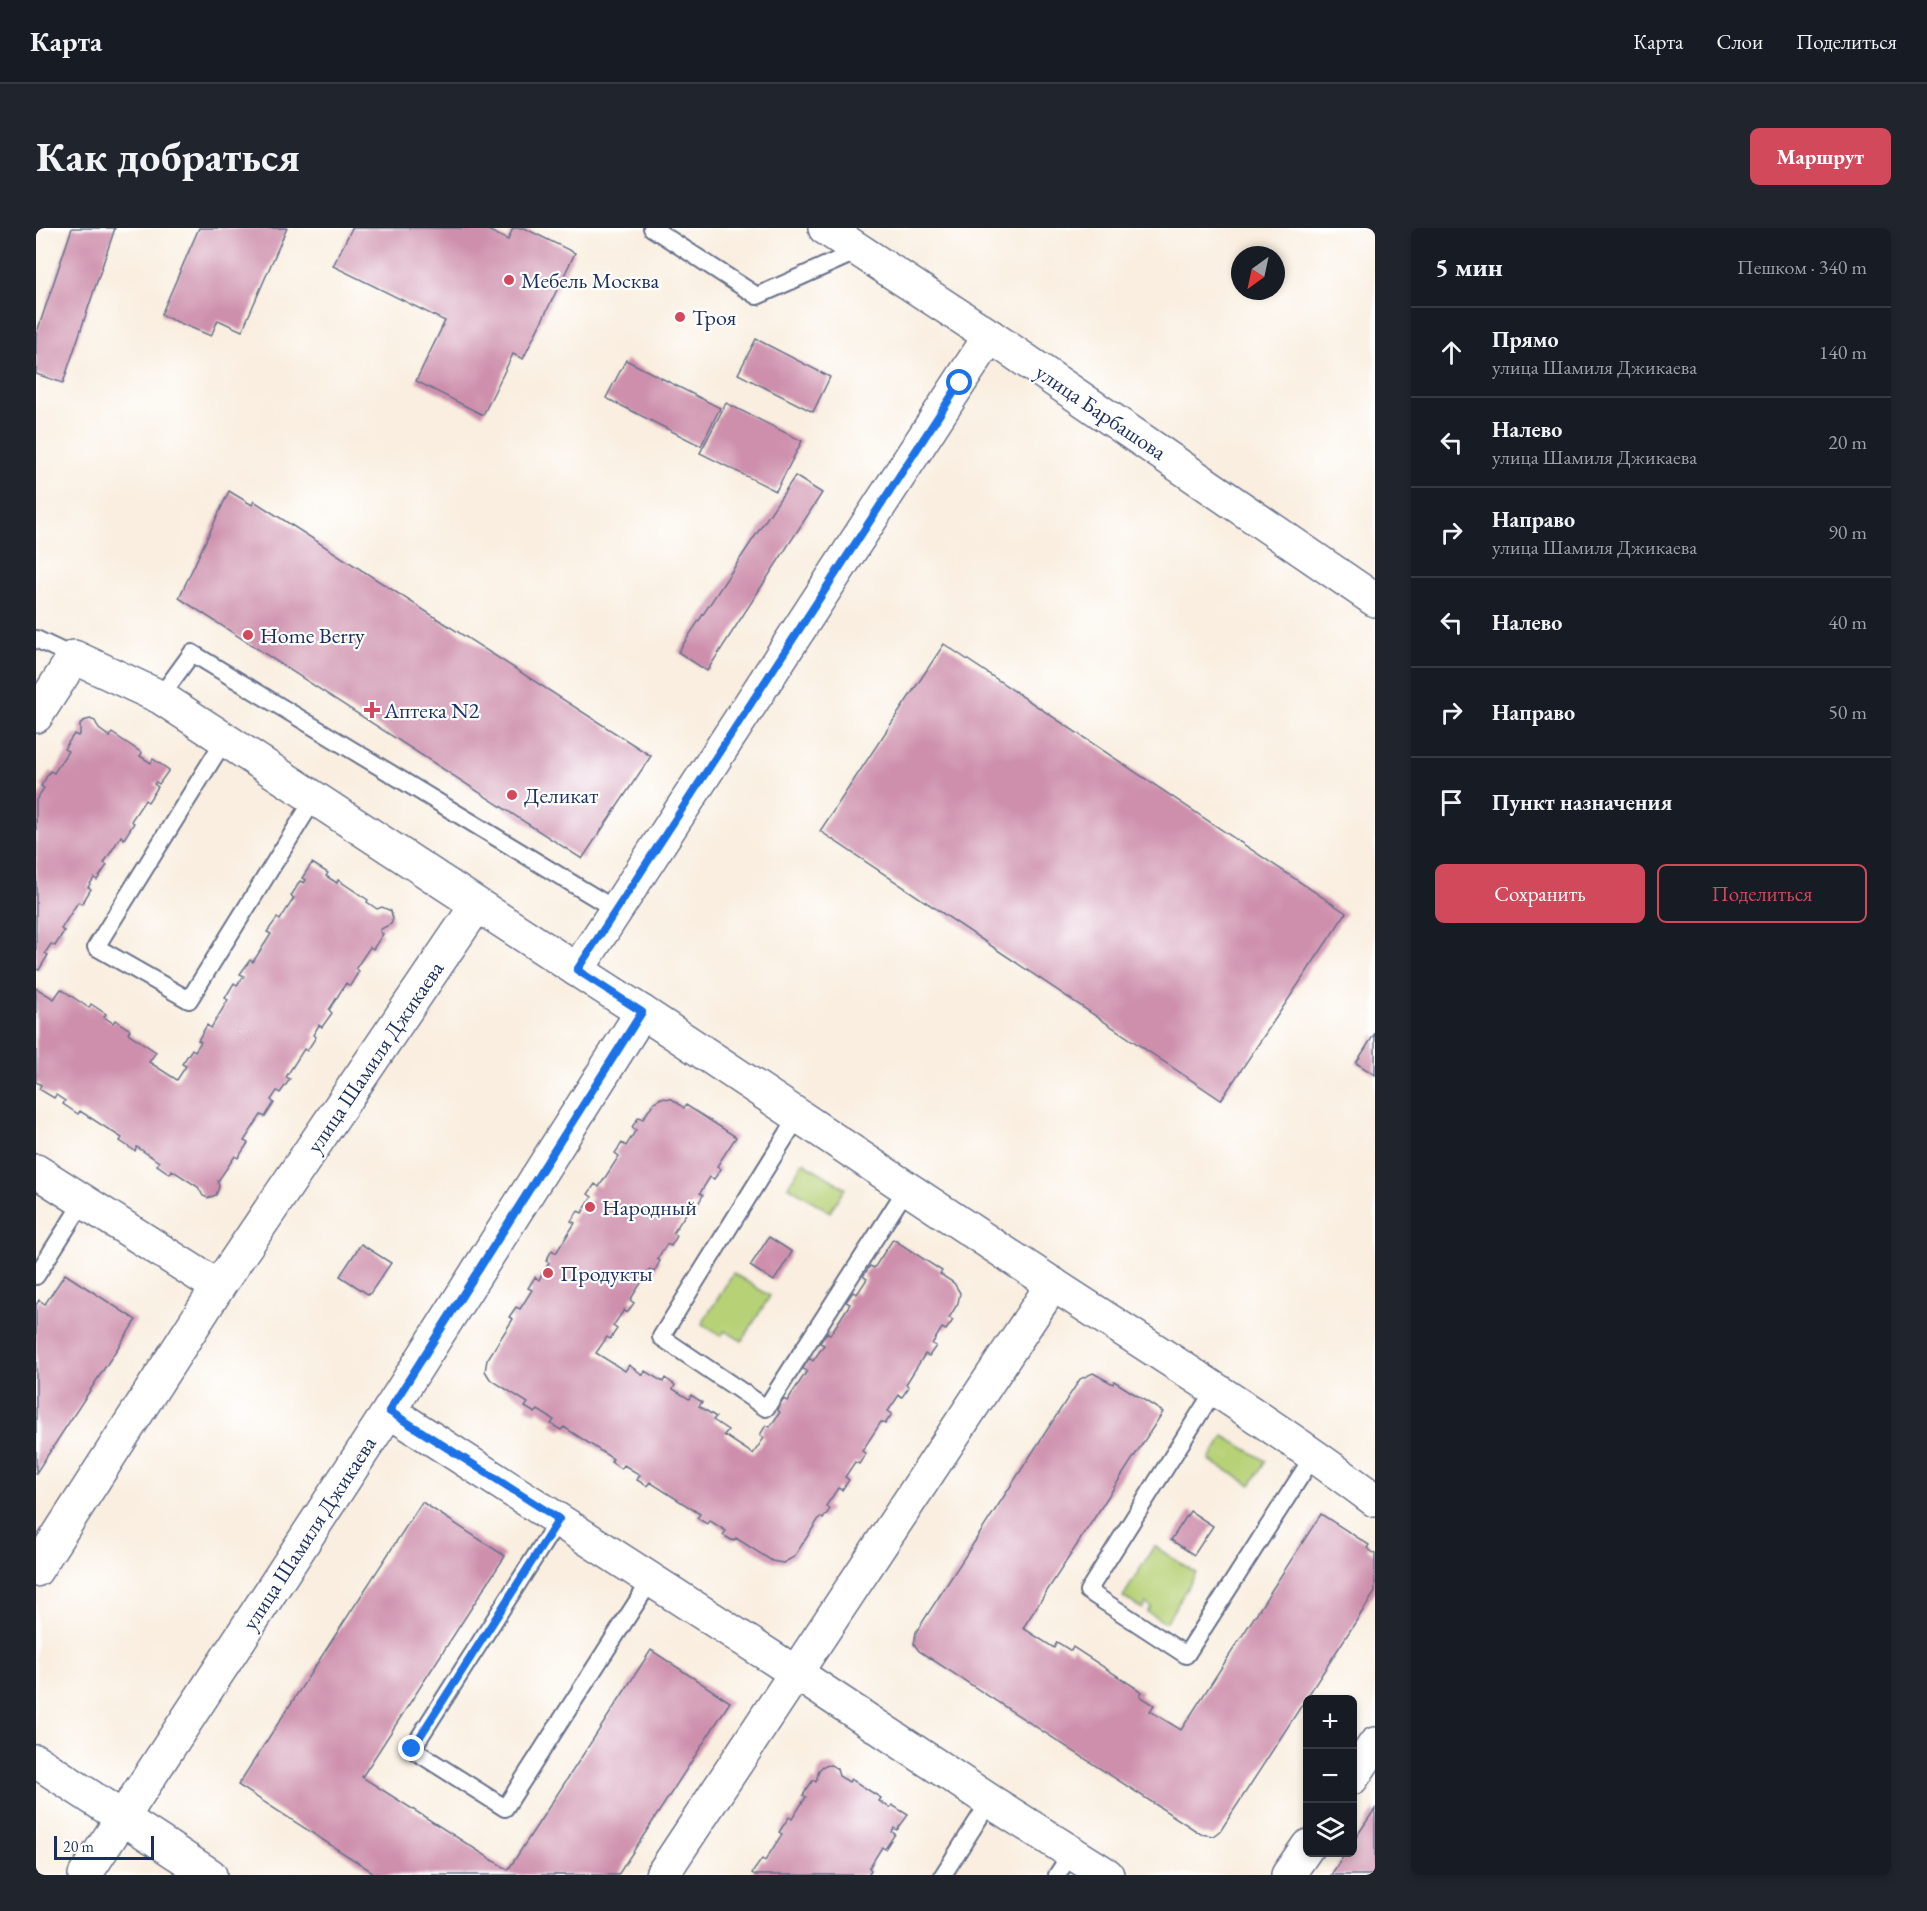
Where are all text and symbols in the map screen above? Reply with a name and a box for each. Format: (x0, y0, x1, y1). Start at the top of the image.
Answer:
text: Карта (30, 23, 102, 59)
text: Карта (1633, 28, 1683, 55)
text: Слои (1716, 28, 1763, 55)
text: Поделиться (1796, 28, 1897, 55)
button: Маршрут (1750, 128, 1891, 185)
text: Как добраться (36, 129, 300, 184)
north arrow (1231, 246, 1285, 300)
text: 5 мин (1435, 250, 1503, 284)
text: Пешком · 340 m (1737, 254, 1867, 280)
place label: Мебель Москва (521, 266, 660, 295)
marker: Мебель Москва (502, 273, 516, 287)
place label: Троя (692, 303, 737, 332)
marker: Троя (673, 310, 687, 324)
text: Прямо (1492, 325, 1559, 354)
icon: ahead (1435, 336, 1468, 369)
text: 140 m (1819, 339, 1867, 365)
text: улица Шамиля Джикаева (1492, 354, 1697, 380)
street label: улица Барбашова (1030, 358, 1172, 467)
route start (946, 369, 972, 395)
text: Налево (1492, 415, 1562, 444)
icon: left (1435, 426, 1468, 459)
text: 20 m (1828, 429, 1867, 455)
text: улица Шамиля Джикаева (1492, 444, 1697, 470)
text: Направо (1492, 505, 1575, 534)
icon: right (1435, 516, 1468, 549)
text: 90 m (1828, 519, 1867, 545)
text: улица Шамиля Джикаева (1492, 534, 1697, 560)
icon: left (1435, 606, 1468, 639)
text: Налево (1492, 608, 1562, 637)
text: 40 m (1828, 609, 1867, 635)
place label: Home Berry (260, 621, 365, 650)
marker: Home Berry (241, 628, 255, 642)
place label: Аптека N2 (383, 696, 480, 725)
icon: right (1435, 696, 1468, 729)
text: Направо (1492, 698, 1575, 727)
text: 50 m (1828, 699, 1867, 725)
marker: Аптека N2 (365, 703, 379, 717)
place label: Деликат (524, 781, 598, 810)
icon: arrive (1435, 786, 1468, 819)
marker: Деликат (505, 788, 519, 802)
text: Пункт назначения (1492, 788, 1672, 817)
button: Сохранить (1435, 864, 1645, 923)
button: Поделиться (1657, 864, 1867, 923)
street label: улица Шамиля Джикаева (300, 955, 450, 1159)
place label: Народный (602, 1193, 697, 1222)
marker: Народный (583, 1200, 597, 1214)
place label: Продукты (560, 1259, 653, 1288)
marker: Продукты (541, 1266, 555, 1280)
street label: улица Шамиля Джикаева (235, 1430, 383, 1636)
map controls (1303, 1695, 1357, 1857)
button: + (1303, 1695, 1357, 1749)
route end (398, 1735, 424, 1761)
button: − (1303, 1749, 1357, 1803)
button: layers (1303, 1803, 1357, 1857)
scale bar (54, 1833, 154, 1860)
text: 20 m (63, 1836, 94, 1857)

